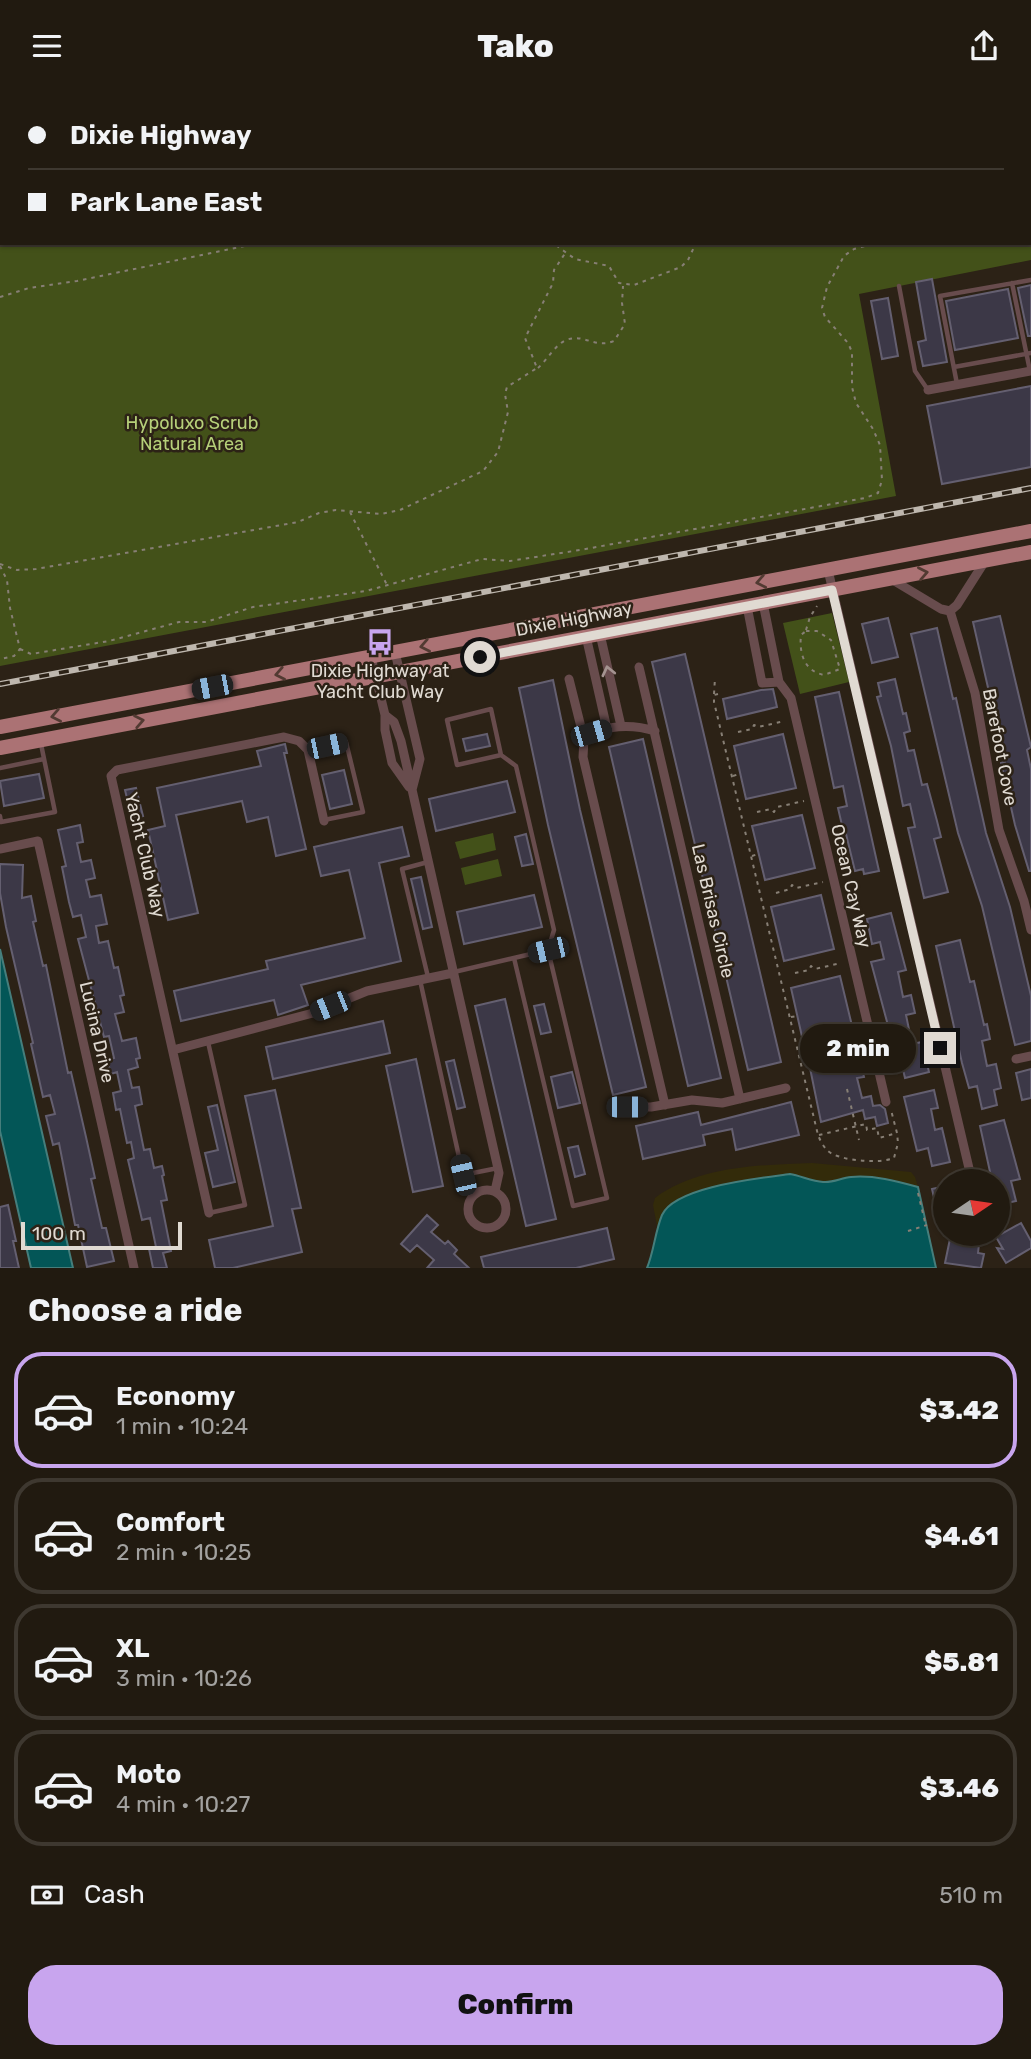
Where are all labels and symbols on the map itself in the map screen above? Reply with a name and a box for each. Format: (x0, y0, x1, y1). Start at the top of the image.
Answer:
park label: Hypoluxo Scrub Natural Area (126, 412, 258, 455)
one-way arrow (917, 566, 929, 581)
one-way arrow (755, 574, 767, 589)
street label: Dixie Highway (514, 597, 634, 641)
bus stop icon: Dixie Highway at Yacht Club Way (365, 627, 395, 657)
one-way arrow (419, 638, 431, 653)
route start (464, 641, 496, 673)
place label: Dixie Highway at Yacht Club Way (311, 660, 449, 703)
one-way arrow (274, 665, 286, 680)
one-way arrow (602, 665, 617, 677)
car (190, 673, 235, 701)
street label: Barefoot Cove (978, 686, 1022, 808)
one-way arrow (50, 708, 62, 723)
one-way arrow (133, 714, 145, 729)
car (568, 717, 615, 749)
car (305, 731, 350, 761)
street label: Yacht Club Way (120, 790, 170, 920)
street label: Ocean Cay Way (826, 822, 876, 950)
street label: Las Brisas Circle (687, 842, 739, 980)
car (526, 935, 571, 965)
street label: Lucina Drive (75, 979, 119, 1085)
car (307, 988, 354, 1024)
callout: 2 min (800, 1023, 916, 1073)
route end (924, 1032, 956, 1064)
car (607, 1097, 649, 1118)
car (449, 1152, 478, 1198)
north arrow (933, 1169, 1010, 1246)
scale bar (21, 1219, 182, 1251)

